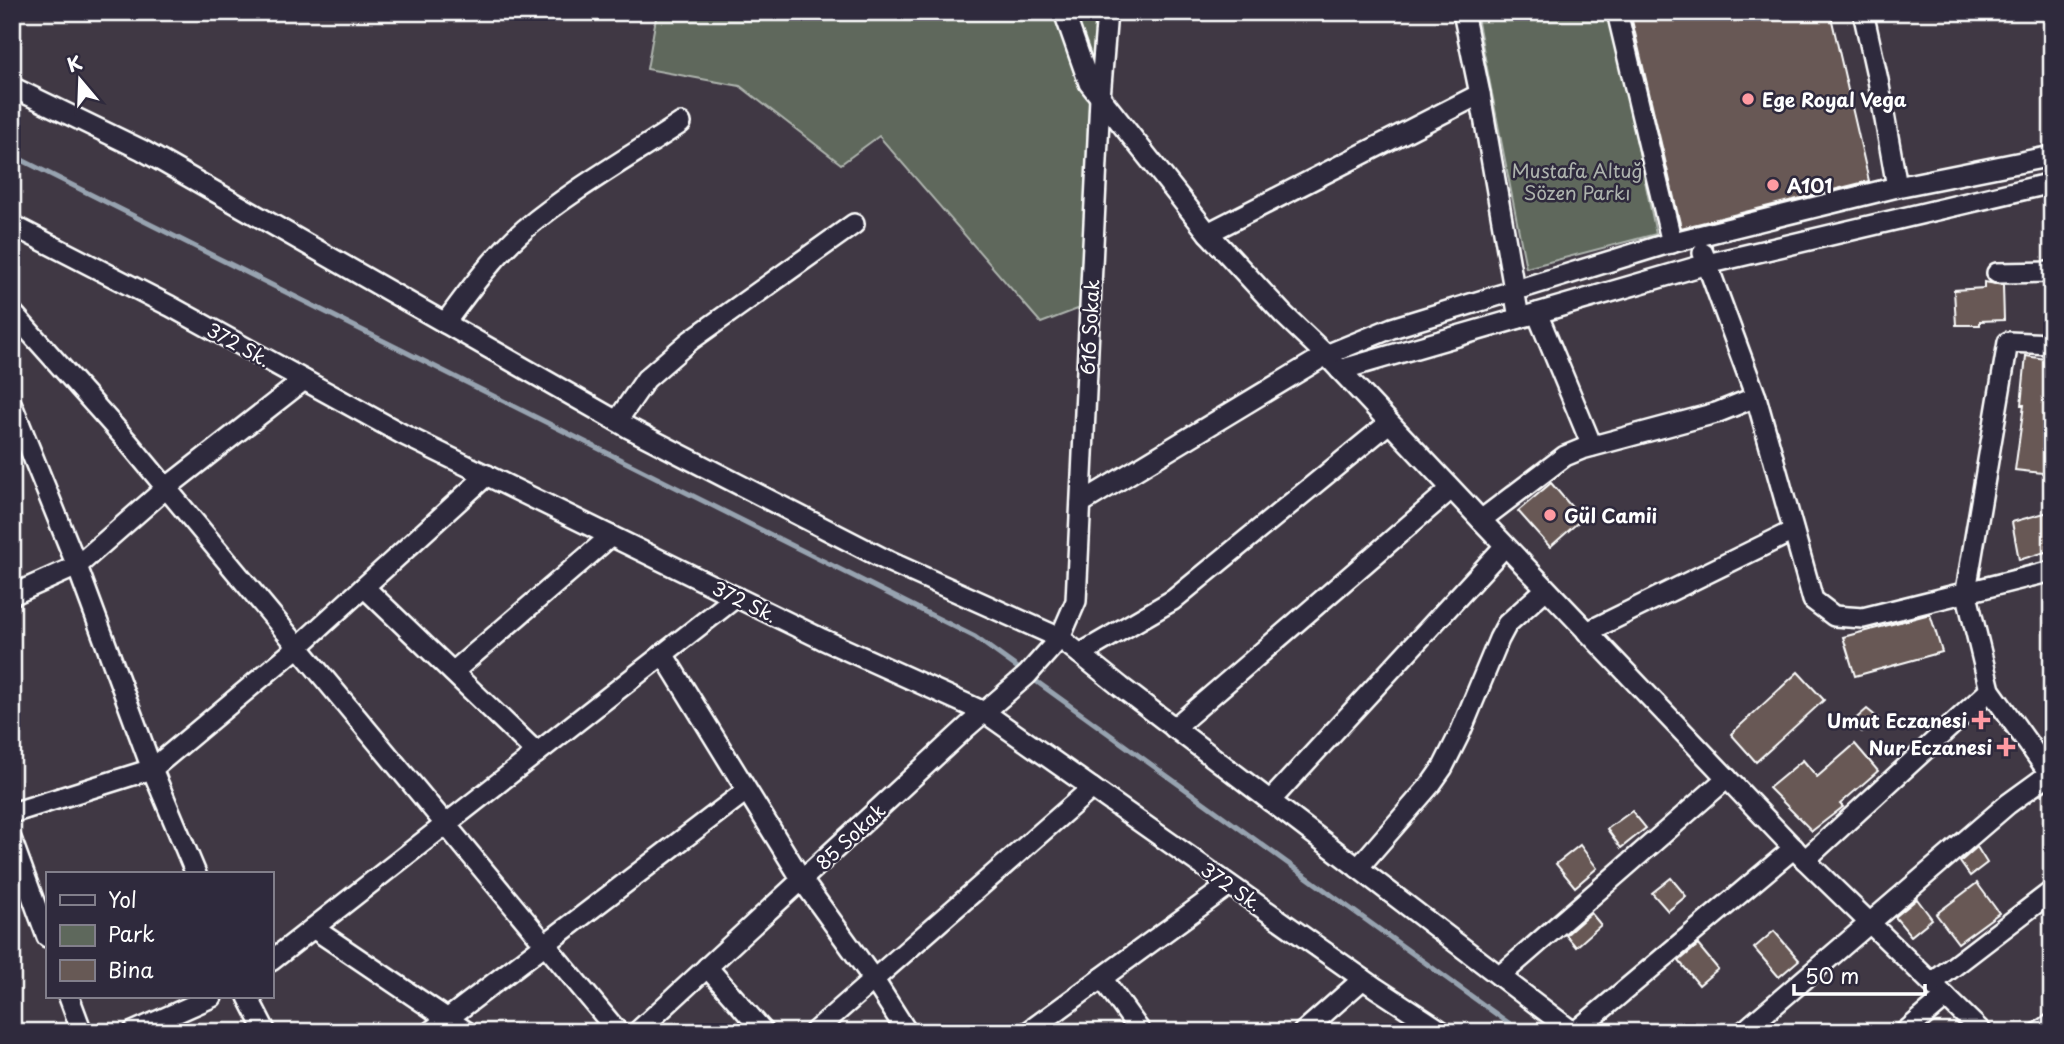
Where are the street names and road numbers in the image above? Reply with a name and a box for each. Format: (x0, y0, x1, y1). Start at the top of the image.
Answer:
street label: 616 Sokak (1073, 278, 1105, 376)
street label: 372 Sk. (202, 315, 276, 373)
street label: 372 Sk. (708, 573, 782, 629)
street label: 85 Sokak (809, 796, 891, 876)
street label: 372 Sk. (1196, 855, 1268, 917)

